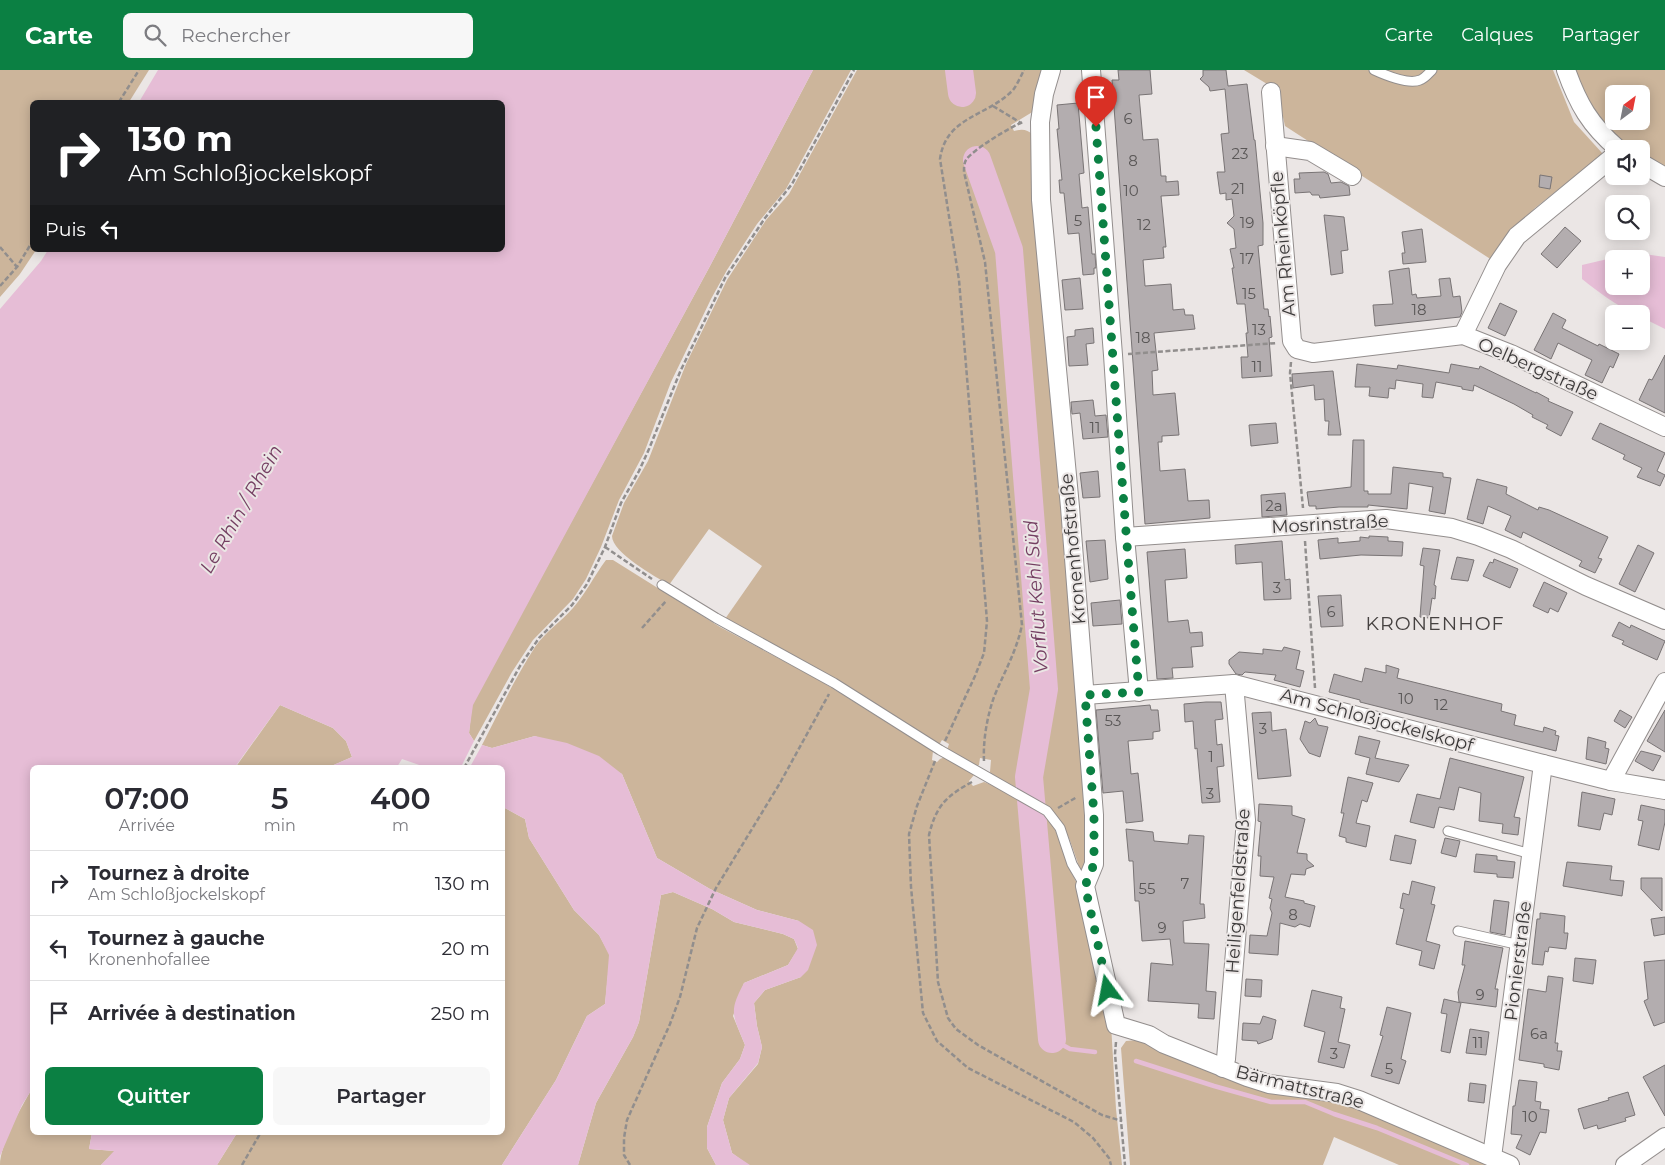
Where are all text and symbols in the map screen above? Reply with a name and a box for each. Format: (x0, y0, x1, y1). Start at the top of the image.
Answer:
search box (123, 13, 473, 58)
text: Carte (25, 21, 93, 50)
icon: search (141, 21, 169, 49)
text: Rechercher (181, 24, 291, 47)
text: Carte (1385, 24, 1433, 46)
text: Calques (1461, 24, 1533, 46)
text: Partager (1561, 24, 1640, 46)
pin (1075, 76, 1117, 127)
icon: arrive (1082, 83, 1110, 111)
north arrow (1605, 85, 1650, 130)
map controls (1605, 85, 1650, 350)
house number: 6 (1123, 109, 1133, 128)
text: 130 m (128, 117, 233, 160)
icon: right (45, 120, 110, 185)
button: sound (1605, 140, 1650, 185)
house number: 23 (1232, 144, 1248, 163)
house number: 8 (1128, 151, 1138, 170)
text: Am Schloßjockelskopf (128, 160, 371, 187)
street label: Am Rheinköpfle (1266, 170, 1300, 317)
house number: 21 (1231, 179, 1245, 198)
house number: 10 (1123, 181, 1139, 200)
button: search (1605, 195, 1650, 240)
house number: 5 (1074, 211, 1082, 230)
house number: 19 (1240, 213, 1254, 232)
icon: left (96, 215, 124, 243)
house number: 12 (1137, 215, 1151, 234)
text: Puis (45, 218, 86, 241)
house number: 17 (1240, 249, 1254, 268)
button: + (1605, 250, 1650, 295)
house number: 15 (1242, 284, 1256, 303)
house number: 18 (1412, 300, 1427, 319)
button: − (1605, 305, 1650, 350)
house number: 13 (1252, 320, 1266, 339)
house number: 18 (1136, 328, 1151, 347)
street label: Oelbergstraße (1474, 333, 1602, 405)
house number: 11 (1252, 357, 1262, 376)
house number: 11 (1090, 418, 1100, 437)
water label: Le Rhin / Rhein (195, 441, 287, 577)
street label: Kronenhofstraße (1055, 472, 1091, 626)
house number: 2a (1265, 496, 1283, 515)
street label: Mosrinstraße (1271, 510, 1389, 538)
water label: Vorflut Kehl Süd (1019, 519, 1053, 675)
house number: 3 (1273, 578, 1281, 597)
house number: 6 (1326, 602, 1336, 621)
district label: KRONENHOF (1365, 612, 1505, 635)
street label: Am Schloßjockelskopf (1278, 684, 1477, 757)
house number: 10 (1398, 689, 1414, 708)
house number: 12 (1434, 695, 1448, 714)
house number: 53 (1105, 711, 1121, 730)
house number: 3 (1259, 719, 1267, 738)
house number: 1 (1208, 747, 1214, 766)
text: 07:00 (104, 780, 190, 817)
text: 5 (271, 780, 289, 817)
text: 400 (370, 780, 431, 817)
house number: 3 (1206, 784, 1214, 803)
street label: Heiligenfeldstraße (1221, 808, 1255, 974)
text: Arrivée (119, 816, 175, 835)
text: min (264, 816, 296, 835)
text: m (392, 816, 409, 835)
text: Tournez à droite (88, 862, 249, 885)
icon: right (45, 869, 73, 897)
text: 130 m (435, 872, 490, 895)
house number: 7 (1181, 874, 1190, 893)
house number: 55 (1139, 879, 1155, 898)
text: Am Schloßjockelskopf (88, 885, 265, 904)
street label: Pionierstraße (1500, 900, 1536, 1022)
house number: 8 (1288, 905, 1298, 924)
house number: 9 (1157, 918, 1167, 937)
text: Tournez à gauche (88, 927, 265, 950)
icon: left (45, 934, 73, 962)
text: 20 m (442, 937, 490, 960)
text: Kronenhofallee (88, 950, 210, 969)
position arrow (1081, 963, 1133, 1015)
house number: 9 (1475, 985, 1485, 1004)
icon: arrive (45, 999, 73, 1027)
text: Arrivée à destination (88, 1002, 296, 1025)
text: 250 m (431, 1002, 490, 1025)
house number: 6a (1530, 1024, 1548, 1043)
house number: 11 (1473, 1033, 1483, 1052)
house number: 3 (1330, 1044, 1338, 1063)
house number: 5 (1385, 1059, 1393, 1078)
street label: Bärmattstraße (1234, 1060, 1367, 1114)
button: Quitter (45, 1067, 263, 1125)
button: Partager (273, 1067, 490, 1125)
house number: 10 (1522, 1107, 1538, 1126)

